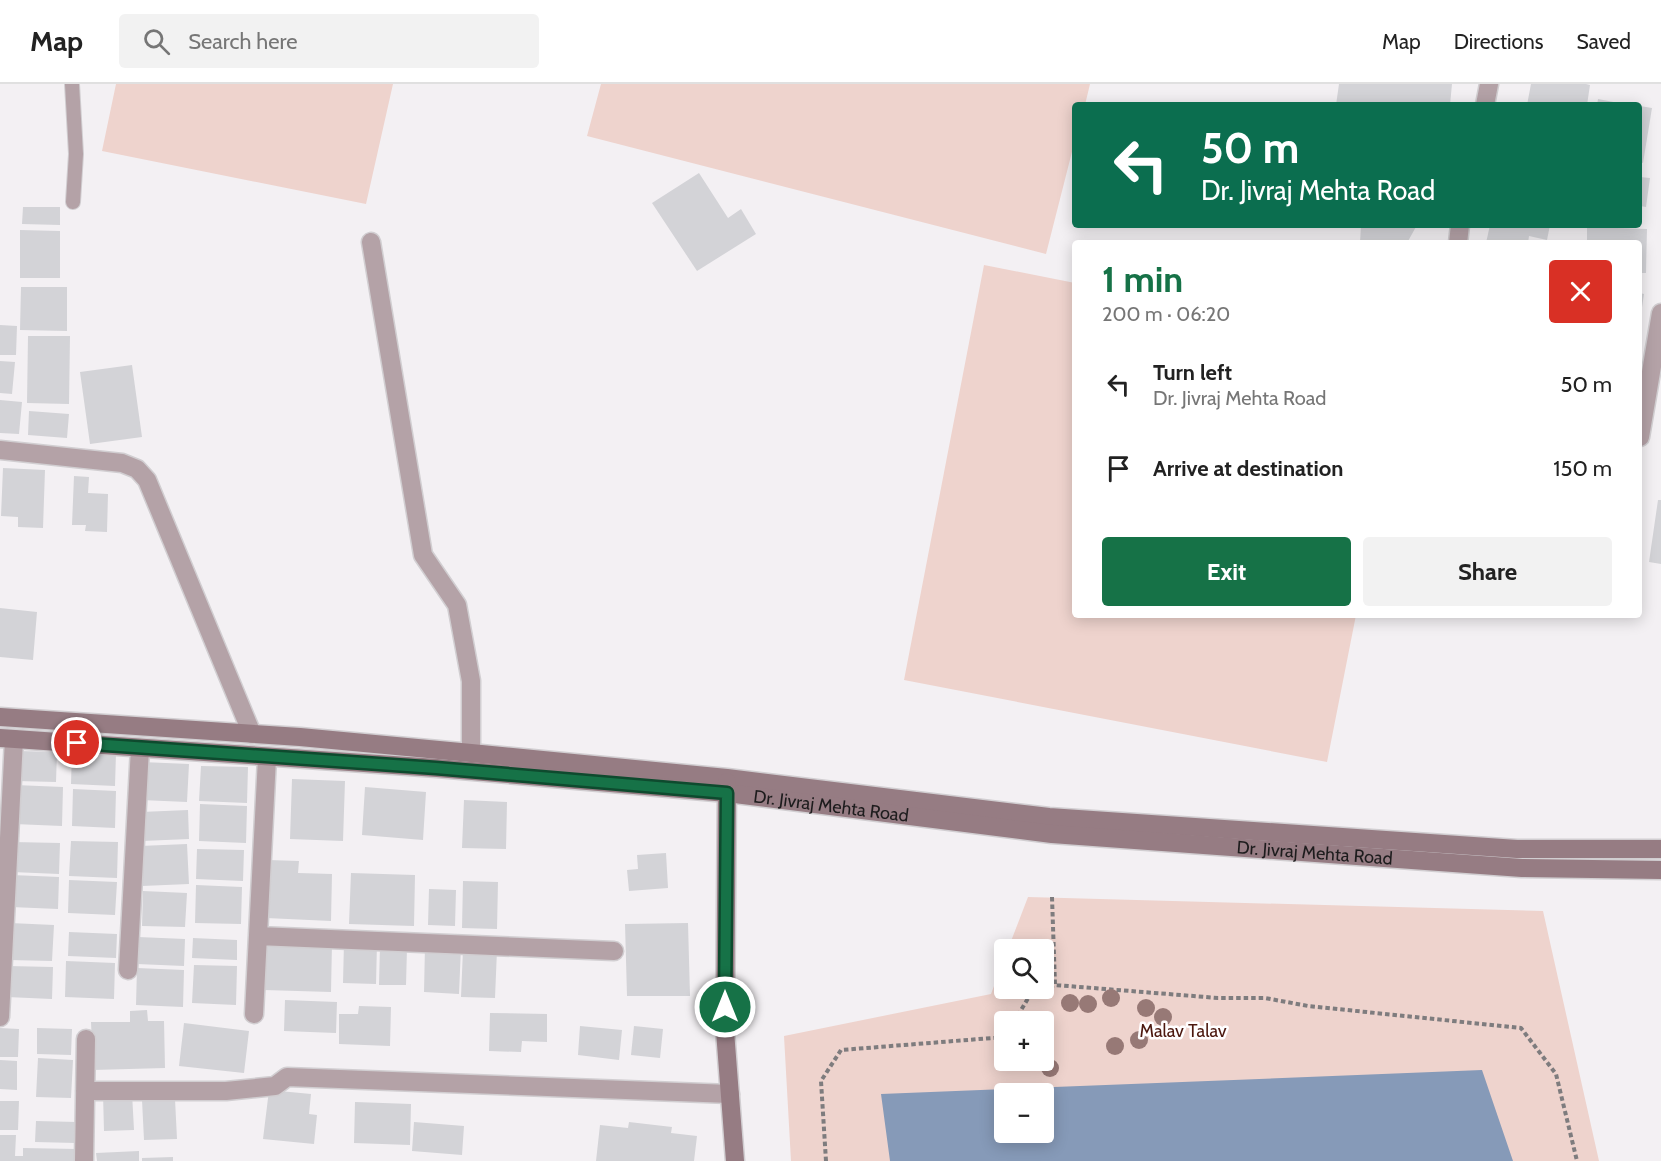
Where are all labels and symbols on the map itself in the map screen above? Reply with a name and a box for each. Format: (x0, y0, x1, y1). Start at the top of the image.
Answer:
pin (51, 717, 102, 768)
street label: Dr. Jivraj Mehta Road (752, 785, 910, 827)
street label: Dr. Jivraj Mehta Road (1236, 836, 1393, 870)
position arrow (693, 975, 757, 1039)
park label: Malav Talav (1139, 1020, 1227, 1042)

